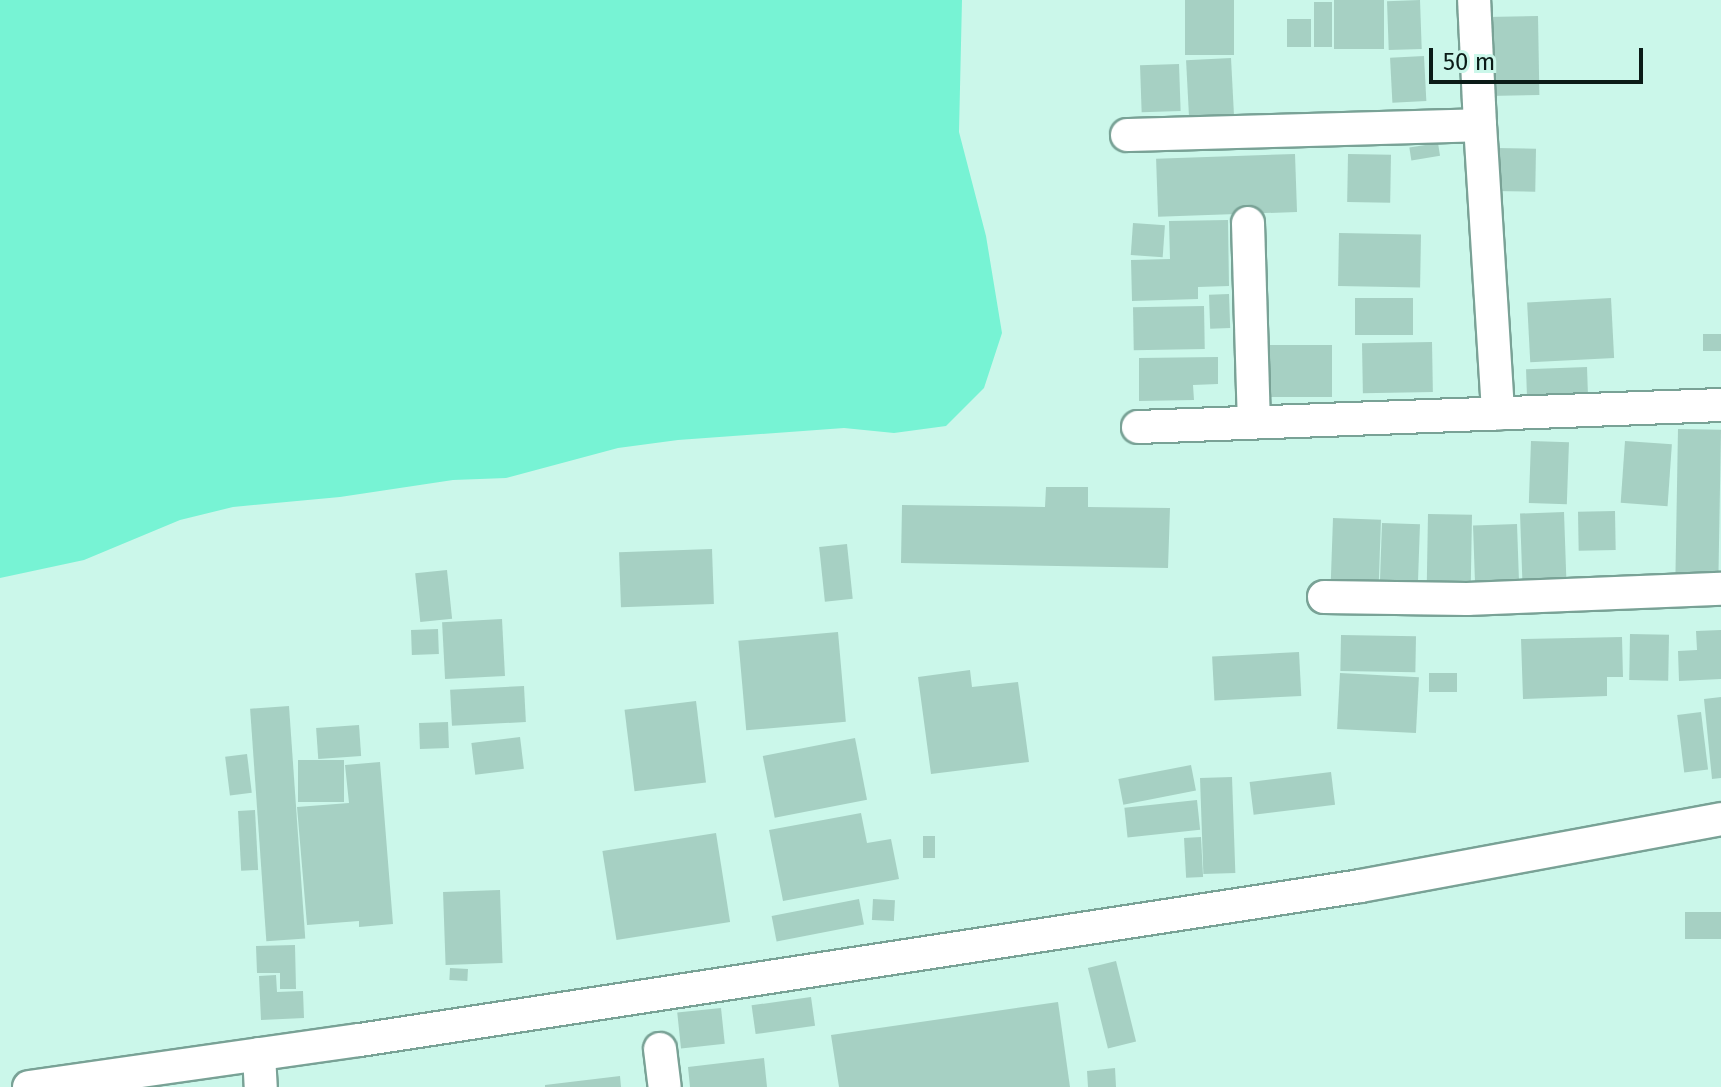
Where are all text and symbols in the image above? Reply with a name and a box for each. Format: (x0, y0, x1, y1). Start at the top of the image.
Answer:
scale bar (1433, 32, 1647, 82)
text: 50 m (1443, 48, 1495, 76)

